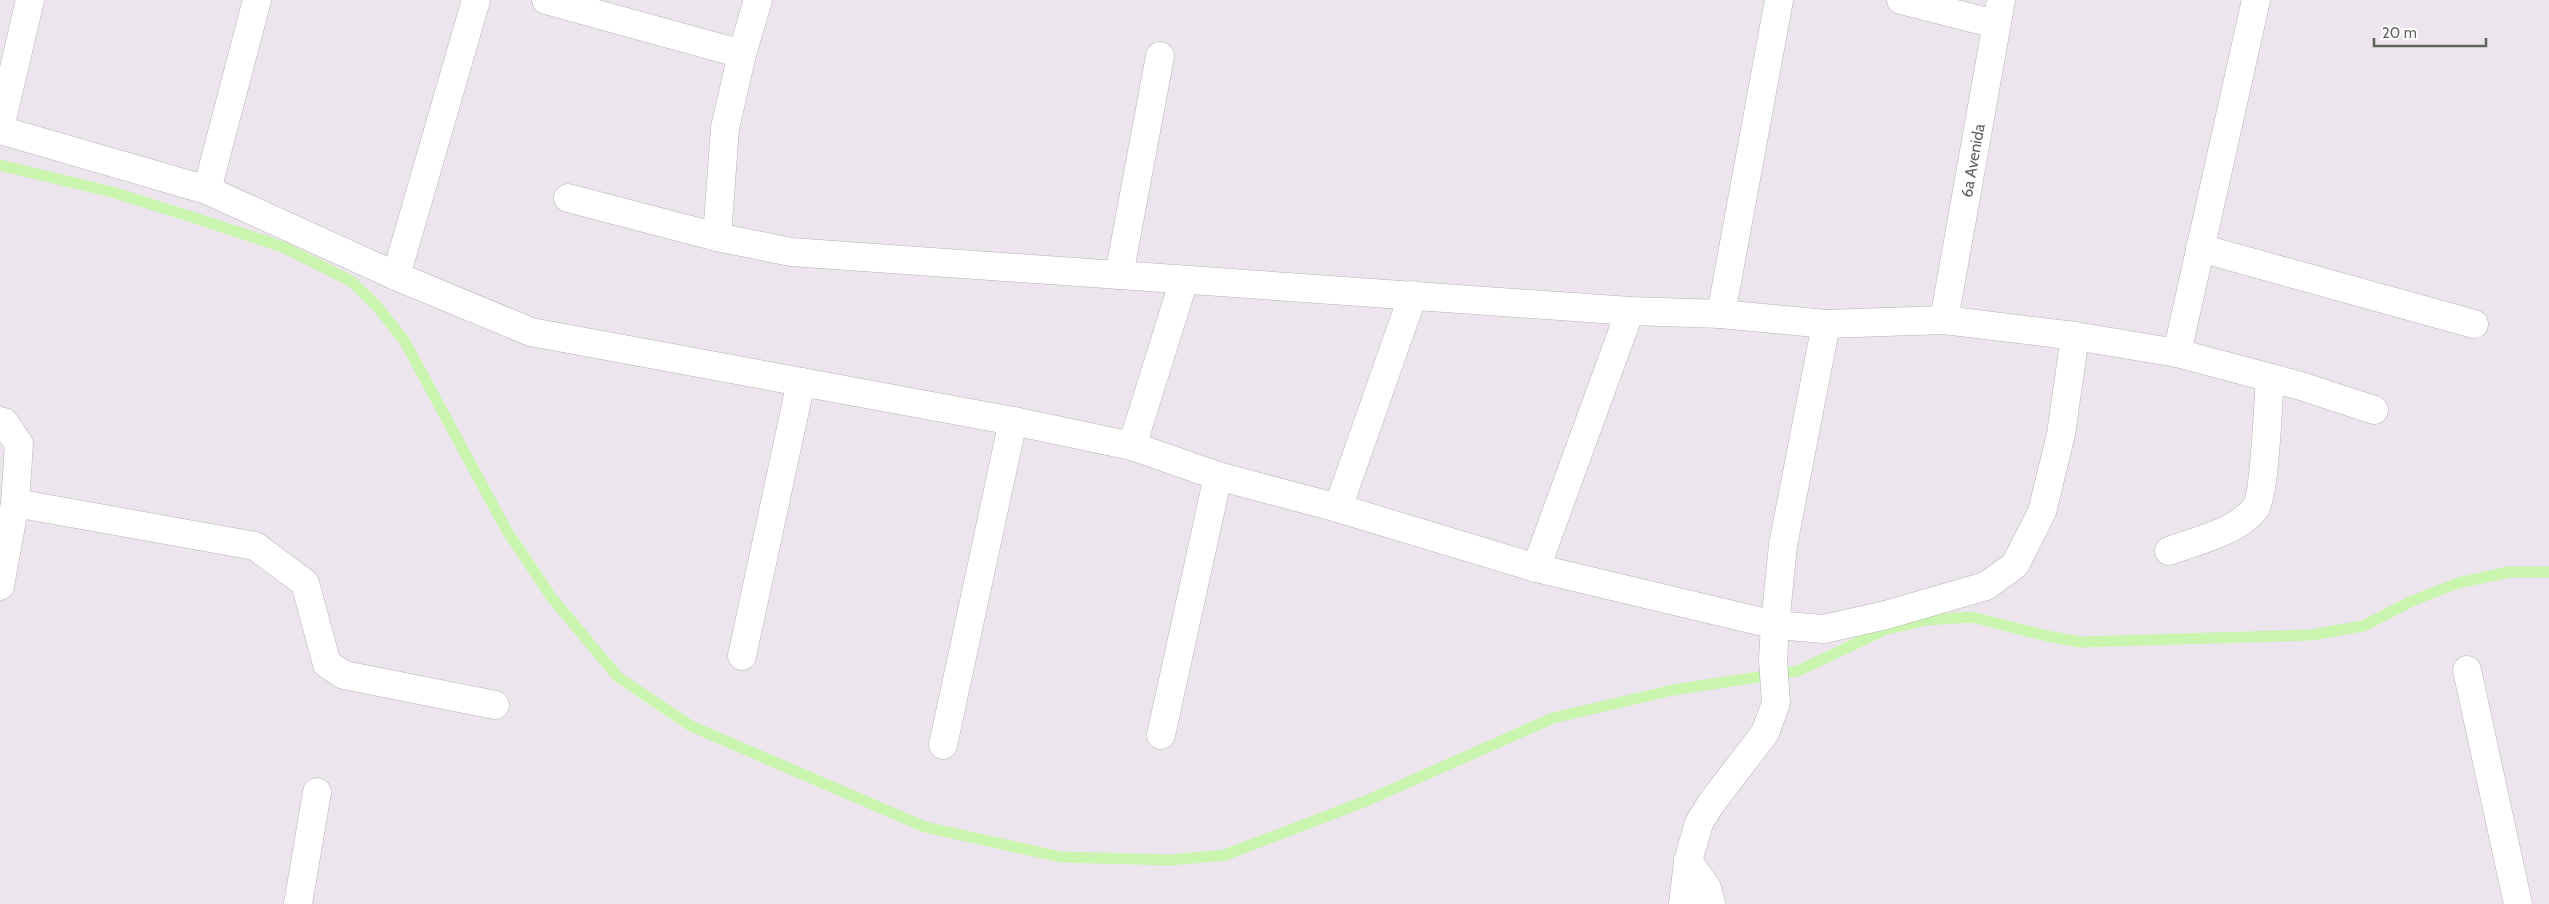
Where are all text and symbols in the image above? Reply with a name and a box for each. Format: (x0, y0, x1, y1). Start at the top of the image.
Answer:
scale bar (2374, 15, 2486, 47)
text: 20 m (2382, 24, 2417, 42)
street label: 6a Avenida (1957, 122, 1989, 199)

